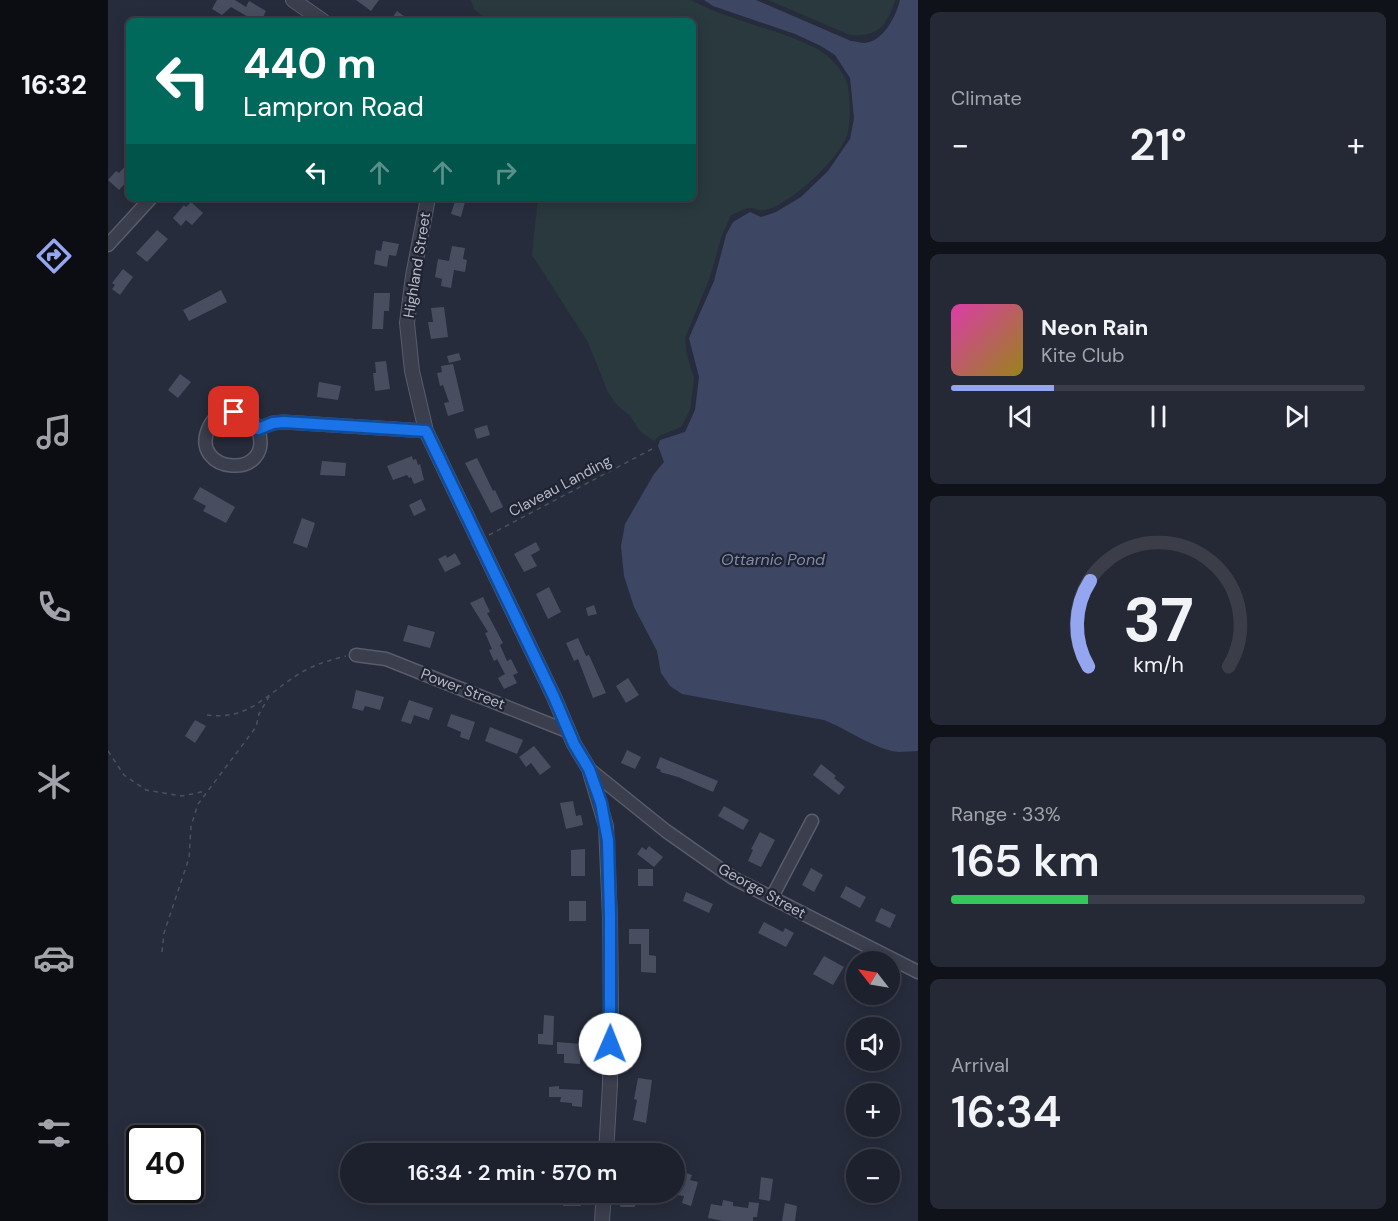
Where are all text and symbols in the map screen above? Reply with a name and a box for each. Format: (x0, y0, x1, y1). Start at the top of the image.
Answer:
text: 440 m (243, 36, 377, 91)
icon: left (144, 42, 222, 120)
text: 16:32 (21, 67, 87, 102)
text: Climate (951, 85, 1022, 111)
text: Lampron Road (243, 89, 424, 124)
text: 21° (1129, 115, 1187, 174)
text: − (951, 123, 969, 166)
text: + (1347, 123, 1365, 166)
icon: left (300, 156, 333, 189)
icon: ahead (363, 156, 396, 189)
icon: ahead (426, 156, 459, 189)
icon: right (489, 156, 522, 189)
street label: Highland Street (399, 211, 435, 319)
icon: directions (33, 235, 75, 277)
text: Neon Rain (1041, 313, 1148, 342)
text: Kite Club (1041, 342, 1125, 368)
pin (208, 386, 259, 437)
icon: arrive (217, 395, 250, 428)
icon: previous (1004, 400, 1037, 433)
icon: pause (1142, 400, 1175, 433)
icon: next (1280, 400, 1313, 433)
icon: music (33, 411, 75, 453)
street label: Claveau Landing (505, 451, 615, 521)
water label: Ottarnic Pond (721, 549, 826, 570)
text: 37 (1123, 580, 1193, 661)
icon: phone (33, 586, 75, 628)
text: km/h (1133, 652, 1183, 680)
street label: Power Street (418, 664, 508, 714)
icon: climate (33, 761, 75, 803)
text: Range · 33% (951, 801, 1061, 827)
text: 165 km (951, 831, 1100, 890)
street label: George Street (715, 859, 809, 923)
icon: car (33, 937, 75, 979)
north arrow (846, 951, 900, 1005)
map controls (846, 951, 900, 1203)
position arrow (578, 1012, 642, 1076)
button: sound (846, 1017, 900, 1071)
text: Arrival (951, 1052, 1009, 1078)
text: 16:34 (951, 1082, 1062, 1141)
button: + (846, 1083, 900, 1137)
icon: filters (33, 1112, 75, 1154)
speed limit sign: 40 (126, 1125, 204, 1203)
button: − (846, 1149, 900, 1203)
text: 16:34 · 2 min · 570 m (408, 1158, 617, 1187)

